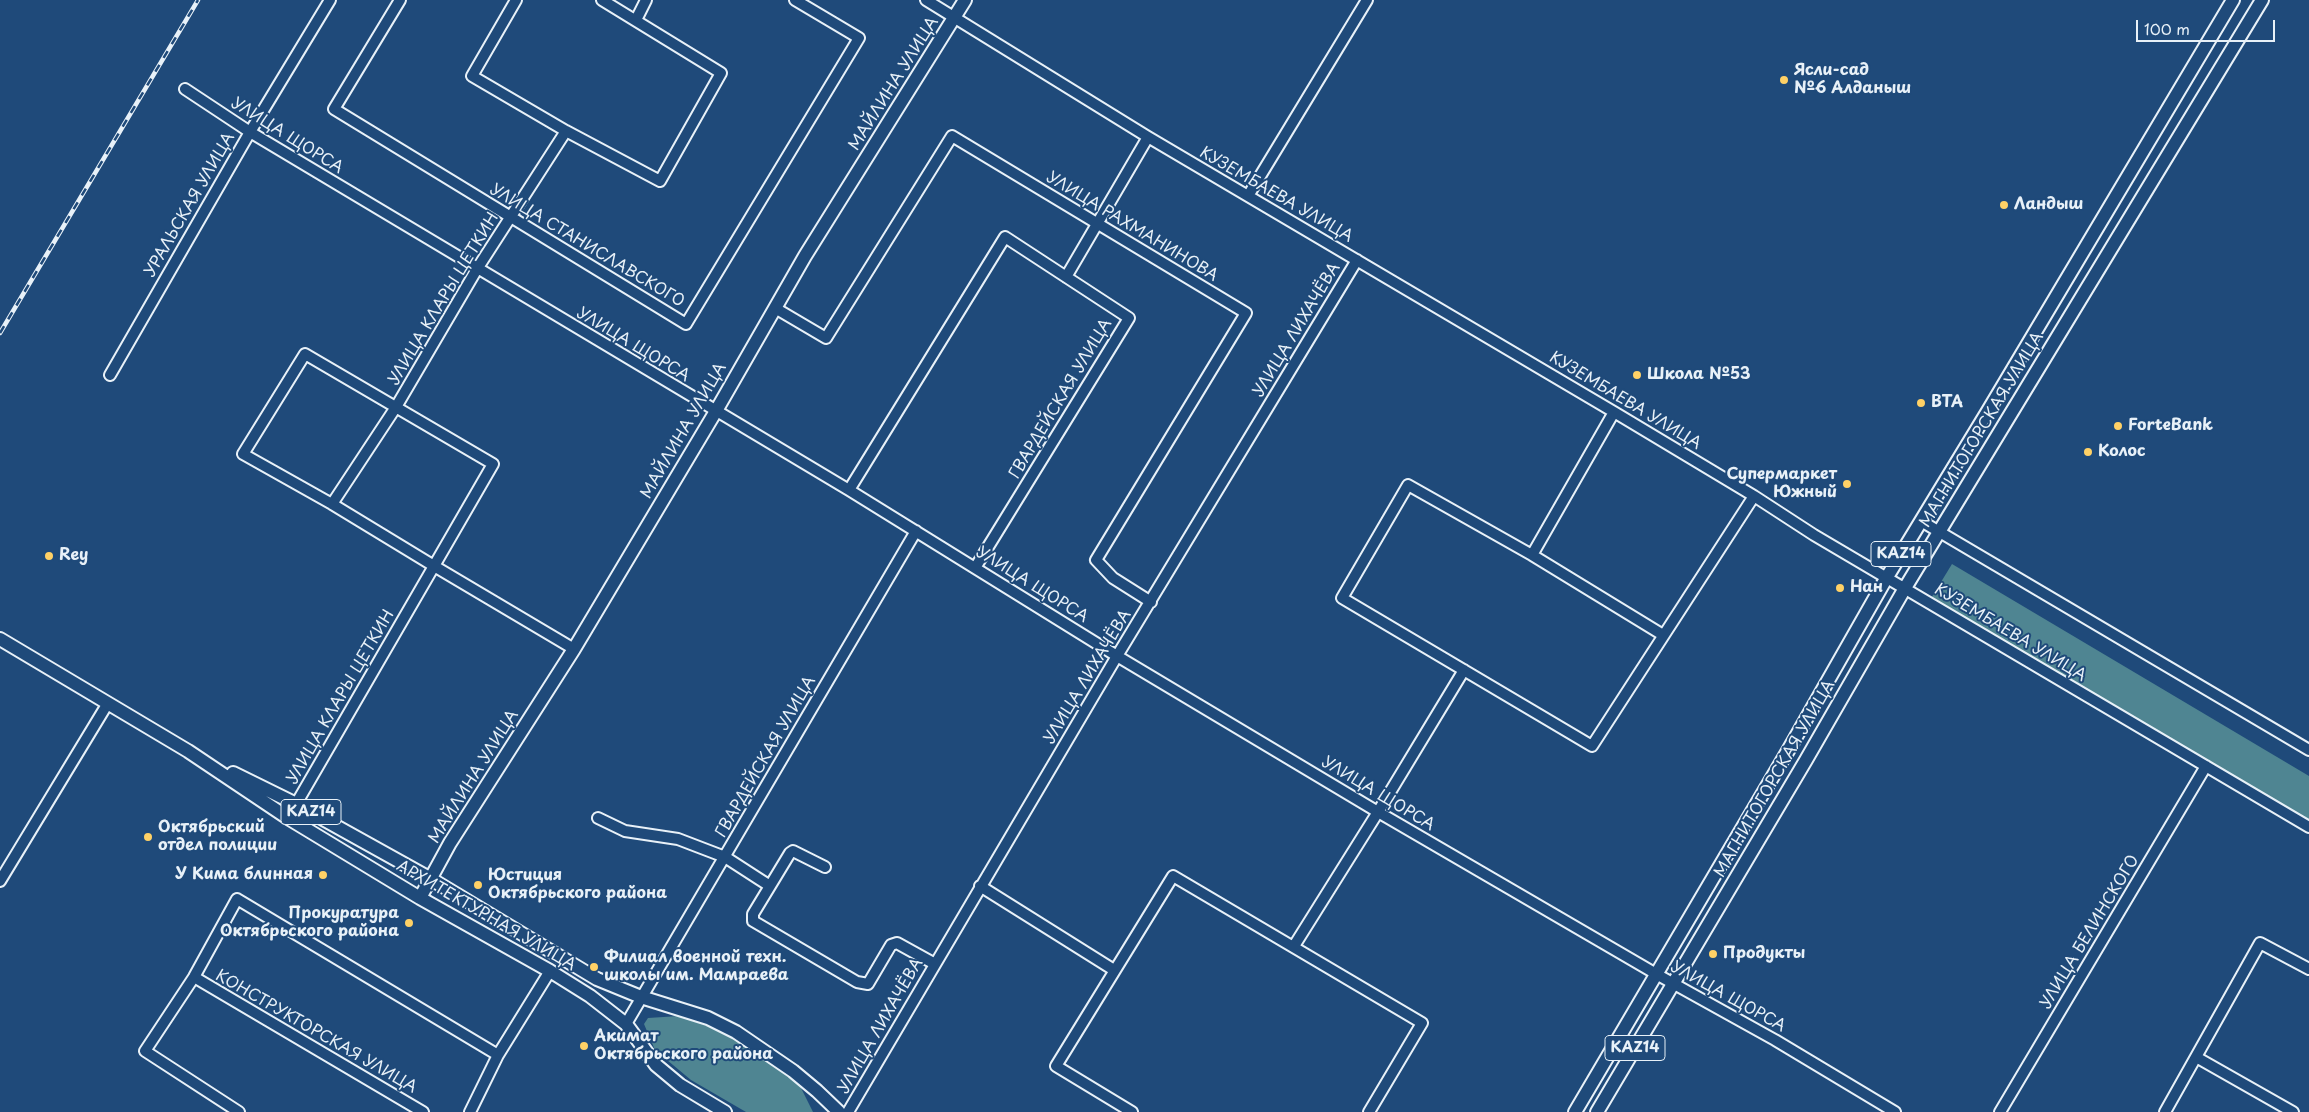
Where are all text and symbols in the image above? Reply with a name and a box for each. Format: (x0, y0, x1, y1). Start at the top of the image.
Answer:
scale bar (2139, 10, 2278, 42)
street label: МАЙЛИНА УЛИЦА (845, 14, 943, 154)
text: 100 m (2144, 17, 2190, 40)
place label: Ясли-сад №6 Алданыш (1794, 61, 1911, 99)
marker: Ясли-сад №6 Алданыш (1778, 74, 1790, 86)
street label: УЛИЦА ЩОРСА (227, 94, 347, 178)
street label: УРАЛЬСКАЯ УЛИЦА (141, 129, 239, 281)
street label: КУЗЕМБАЕВА УЛИЦА (1196, 143, 1356, 247)
street label: УЛИЦА РАХМАНИНОВА (1043, 168, 1221, 286)
street label: УЛИЦА СТАНИСЛАВСКОГО (486, 180, 688, 312)
place label: Ландыш (2014, 195, 2083, 215)
marker: Ландыш (1998, 199, 2010, 211)
street label: УЛИЦА КЛАРЫ ЦЕТКИН (385, 209, 503, 389)
street label: УЛИЦА ЛИХАЧЁВА (1249, 259, 1345, 401)
street label: УЛИЦА ЩОРСА (573, 304, 693, 386)
street label: ГВАРДЕЙСКАЯ УЛИЦА (1006, 316, 1116, 482)
street label: МАГНИТОГОРСКАЯ УЛИЦА (1916, 329, 2048, 531)
street label: КУЗЕМБАЕВА УЛИЦА (1546, 348, 1704, 454)
street label: МАЙЛИНА УЛИЦА (637, 360, 731, 502)
place label: Школа №53 (1647, 365, 1750, 385)
marker: Школа №53 (1631, 369, 1643, 381)
place label: BTA (1931, 393, 1963, 413)
marker: BTA (1915, 397, 1927, 409)
place label: ForteBank (2128, 416, 2213, 436)
marker: ForteBank (2112, 420, 2124, 432)
place label: Колос (2098, 442, 2146, 462)
marker: Колос (2082, 446, 2094, 458)
place label: Супермаркет Южный (1727, 465, 1837, 503)
marker: Супермаркет Южный (1841, 478, 1853, 490)
road number: KAZ14 (1871, 542, 1931, 566)
street label: УЛИЦА ЩОРСА (972, 543, 1092, 627)
place label: Rey (59, 546, 88, 566)
marker: Rey (43, 550, 55, 562)
place label: Нан (1850, 578, 1883, 598)
street label: КУЗЕМБАЕВА УЛИЦА (1931, 580, 2089, 686)
marker: Нан (1834, 582, 1846, 594)
street label: УЛИЦА КЛАРЫ ЦЕТКИН (283, 606, 399, 788)
street label: УЛИЦА ЛИХАЧЁВА (1040, 606, 1136, 748)
street label: ГВАРДЕЙСКАЯ УЛИЦА (712, 673, 820, 841)
street label: МАГНИТОГОРСКАЯ УЛИЦА (1711, 677, 1839, 881)
street label: МАЙЛИНА УЛИЦА (425, 707, 523, 847)
street label: УЛИЦА ЩОРСА (1318, 753, 1438, 835)
road number: KAZ14 (281, 800, 341, 824)
place label: Октябрьский отдел полиции (158, 818, 277, 856)
marker: Октябрьский отдел полиции (142, 831, 154, 843)
street label: УЛИЦА БЕЛИНСКОГО (2036, 852, 2144, 1012)
street label: АРХИТЕКТУРНАЯ УЛИЦА (393, 857, 579, 975)
place label: У Кима блинная (175, 865, 313, 885)
place label: Юстиция Октябрьского района (488, 866, 667, 904)
marker: У Кима блинная (317, 869, 329, 881)
marker: Юстиция Октябрьского района (472, 879, 484, 891)
place label: Прокуратура Октябрьского района (220, 904, 399, 942)
marker: Прокуратура Октябрьского района (403, 917, 415, 929)
place label: Продукты (1723, 944, 1805, 964)
place label: Филиал военной техн. школы им. Мамраева (604, 948, 789, 986)
marker: Продукты (1707, 948, 1719, 960)
street label: УЛИЦА ЛИХАЧЁВА (834, 955, 928, 1097)
street label: УЛИЦА ЩОРСА (1667, 957, 1789, 1037)
marker: Филиал военной техн. школы им. Мамраева (588, 961, 600, 973)
street label: КОНСТРУКТОРСКАЯ УЛИЦА (212, 966, 420, 1098)
place label: Акимат Октябрьского района (594, 1027, 773, 1065)
road number: KAZ14 (1605, 1036, 1665, 1060)
marker: Акимат Октябрьского района (578, 1040, 590, 1052)

